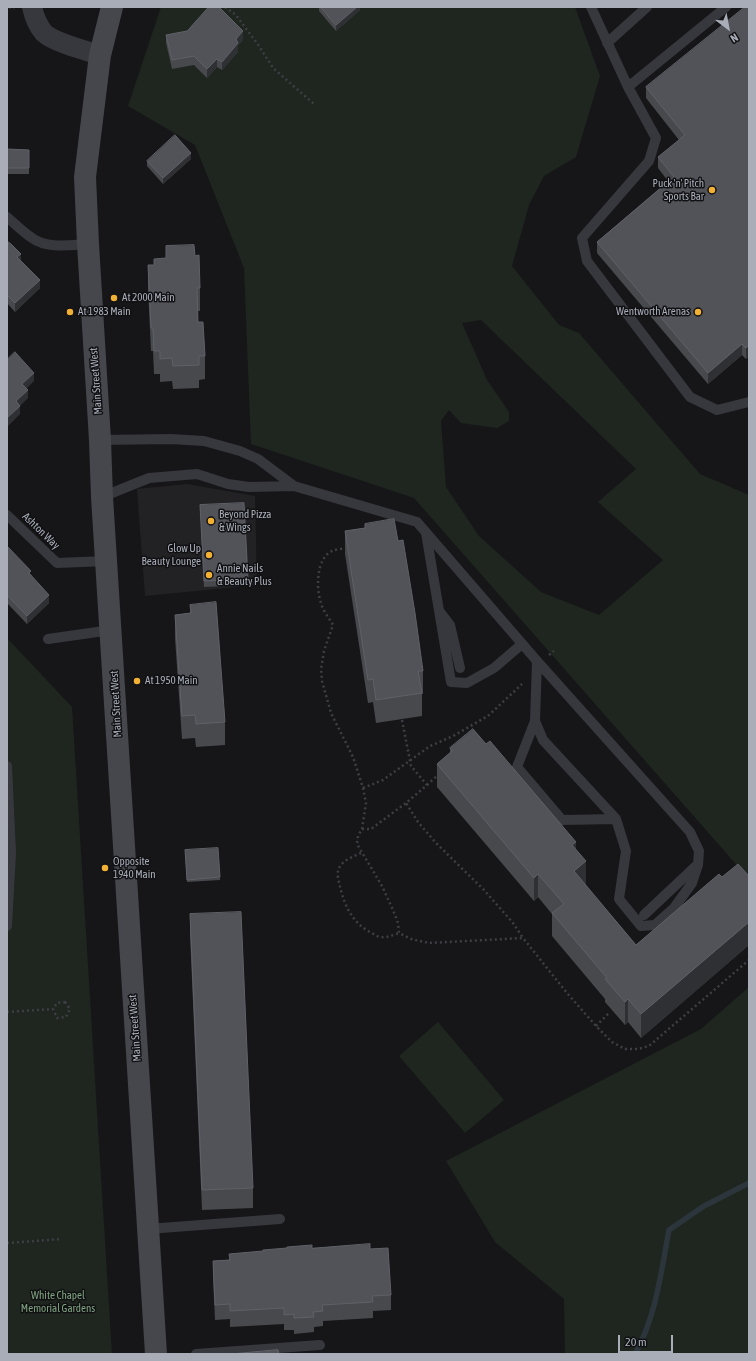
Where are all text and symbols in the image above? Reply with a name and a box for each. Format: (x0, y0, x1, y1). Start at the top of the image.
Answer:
north arrow (708, 8, 748, 48)
text: N (728, 31, 740, 45)
place label: Puck 'n' Pitch Sports Bar (652, 177, 704, 203)
marker: Puck 'n' Pitch Sports Bar (707, 185, 717, 195)
place label: At 2000 Main (122, 291, 175, 305)
marker: At 2000 Main (109, 293, 119, 303)
place label: At 1983 Main (78, 305, 131, 319)
place label: Wentworth Arenas (616, 305, 690, 319)
marker: At 1983 Main (65, 307, 75, 317)
marker: Wentworth Arenas (693, 307, 703, 317)
street label: Main Street West (87, 347, 105, 415)
place label: Beyond Pizza & Wings (219, 508, 271, 534)
street label: Ashton Way (20, 510, 62, 552)
marker: Beyond Pizza & Wings (206, 516, 216, 526)
place label: Glow Up Beauty Lounge (142, 542, 201, 568)
marker: Glow Up Beauty Lounge (204, 550, 214, 560)
place label: Annie Nails & Beauty Plus (217, 562, 272, 588)
marker: Annie Nails & Beauty Plus (204, 570, 214, 580)
street label: Main Street West (108, 670, 124, 738)
place label: At 1950 Main (145, 674, 198, 688)
marker: At 1950 Main (132, 676, 142, 686)
place label: Opposite 1940 Main (113, 855, 156, 881)
marker: Opposite 1940 Main (100, 863, 110, 873)
street label: Main Street West (126, 994, 144, 1062)
park label: White Chapel Memorial Gardens (21, 1289, 95, 1315)
scale bar (620, 1327, 675, 1353)
text: 20 m (625, 1335, 647, 1349)

